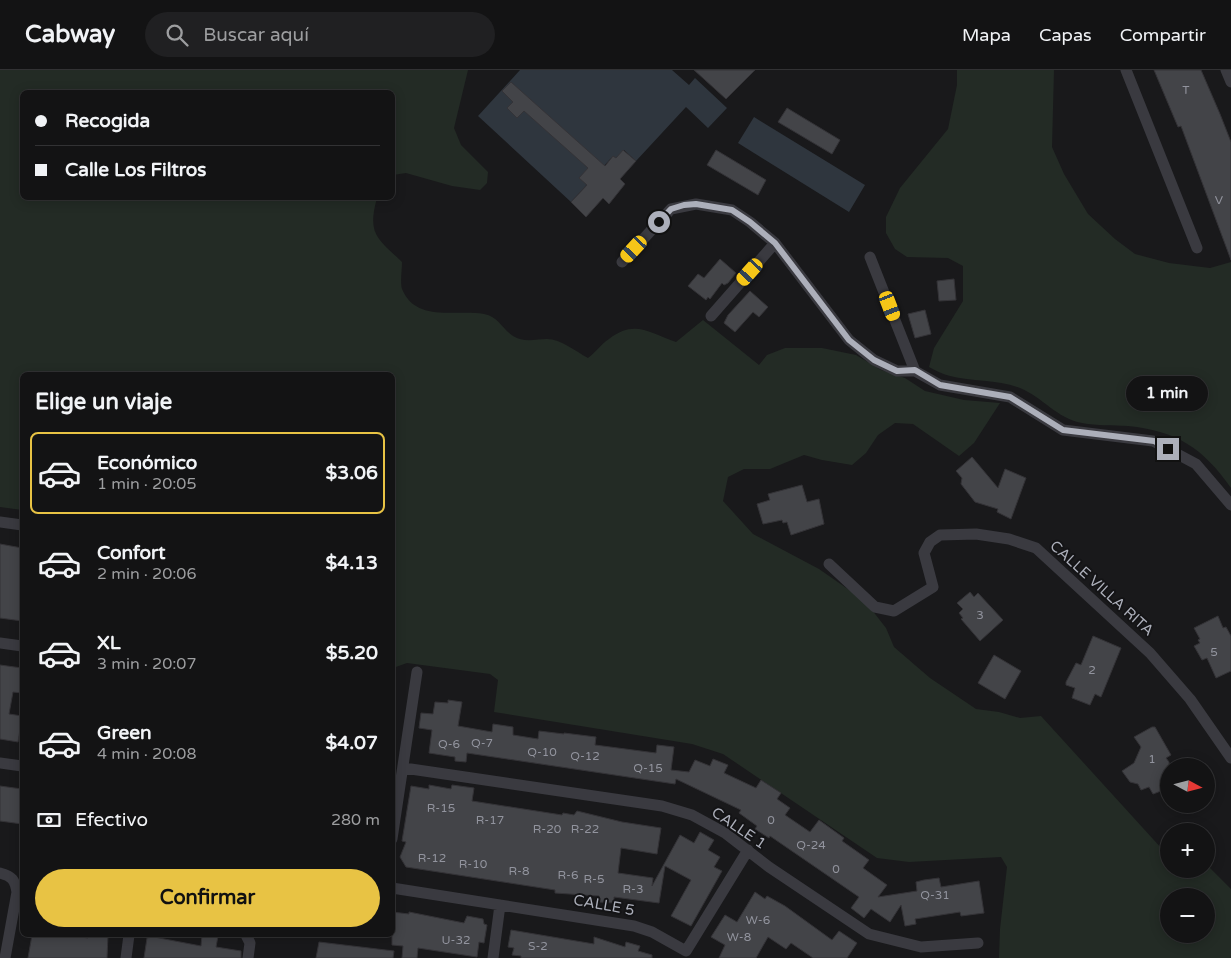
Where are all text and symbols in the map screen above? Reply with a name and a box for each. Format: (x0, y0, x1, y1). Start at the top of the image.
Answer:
search box (145, 12, 495, 57)
text: Cabway (25, 20, 115, 49)
icon: search (163, 21, 191, 49)
text: Buscar aquí (203, 24, 309, 46)
text: Mapa (962, 24, 1011, 46)
text: Capas (1039, 24, 1092, 46)
text: Compartir (1120, 24, 1206, 46)
house number: T (1182, 83, 1190, 97)
text: Recogida (65, 110, 150, 132)
text: Calle Los Filtros (65, 159, 206, 181)
house number: V (1215, 193, 1224, 207)
route start (648, 211, 670, 233)
car (618, 233, 649, 265)
car (734, 256, 765, 288)
car (877, 289, 902, 323)
callout: 1 min (1127, 376, 1209, 412)
text: 1 min (1146, 383, 1188, 403)
text: Elige un viaje (35, 389, 172, 415)
route end (1157, 438, 1179, 460)
icon: car (37, 451, 82, 496)
text: Económico (97, 452, 197, 474)
text: $3.06 (326, 462, 378, 484)
text: 1 min · 20:05 (97, 474, 196, 494)
street label: CALLE VILLA RITA (1046, 537, 1158, 639)
icon: car (37, 541, 82, 586)
text: Confort (97, 542, 166, 564)
text: $4.13 (326, 552, 378, 574)
text: 2 min · 20:06 (97, 564, 196, 584)
house number: 3 (976, 608, 984, 622)
icon: car (37, 631, 82, 676)
text: XL (97, 632, 121, 654)
text: $5.20 (326, 642, 378, 664)
house number: 5 (1210, 645, 1218, 659)
text: 3 min · 20:07 (97, 654, 196, 674)
house number: 2 (1088, 663, 1096, 677)
icon: car (37, 721, 82, 766)
text: Green (97, 722, 151, 744)
text: $4.07 (326, 732, 378, 754)
house number: Q-7 (471, 736, 493, 750)
house number: Q-6 (438, 737, 460, 751)
text: 4 min · 20:08 (97, 744, 196, 764)
house number: Q-10 (527, 745, 557, 759)
house number: Q-12 (570, 749, 600, 763)
house number: 1 (1148, 752, 1156, 766)
north arrow (1160, 758, 1215, 812)
map controls (1160, 758, 1215, 943)
house number: Q-15 (633, 761, 663, 775)
house number: R-15 (427, 801, 455, 815)
street label: CALLE 1 (708, 803, 770, 853)
icon: cash (35, 806, 63, 834)
text: Efectivo (75, 809, 148, 831)
text: 280 m (331, 810, 380, 830)
house number: R-17 (476, 813, 504, 827)
house number: 0 (767, 813, 775, 827)
house number: R-20 (533, 822, 562, 836)
house number: R-22 (571, 822, 599, 836)
button: + (1160, 823, 1215, 878)
house number: Q-24 (796, 838, 826, 852)
house number: R-12 (418, 851, 446, 865)
house number: R-10 (459, 857, 488, 871)
house number: 0 (832, 862, 840, 876)
house number: R-8 (509, 864, 529, 878)
house number: R-6 (558, 868, 578, 882)
button: Confirmar (35, 869, 380, 927)
house number: R-5 (584, 872, 604, 886)
house number: R-3 (623, 882, 643, 896)
house number: Q-31 (920, 888, 950, 902)
button: − (1160, 888, 1215, 943)
street label: CALLE 5 (572, 891, 636, 919)
house number: W-6 (746, 913, 770, 927)
house number: W-8 (727, 930, 751, 944)
house number: U-32 (441, 933, 471, 947)
house number: S-2 (528, 939, 548, 953)

